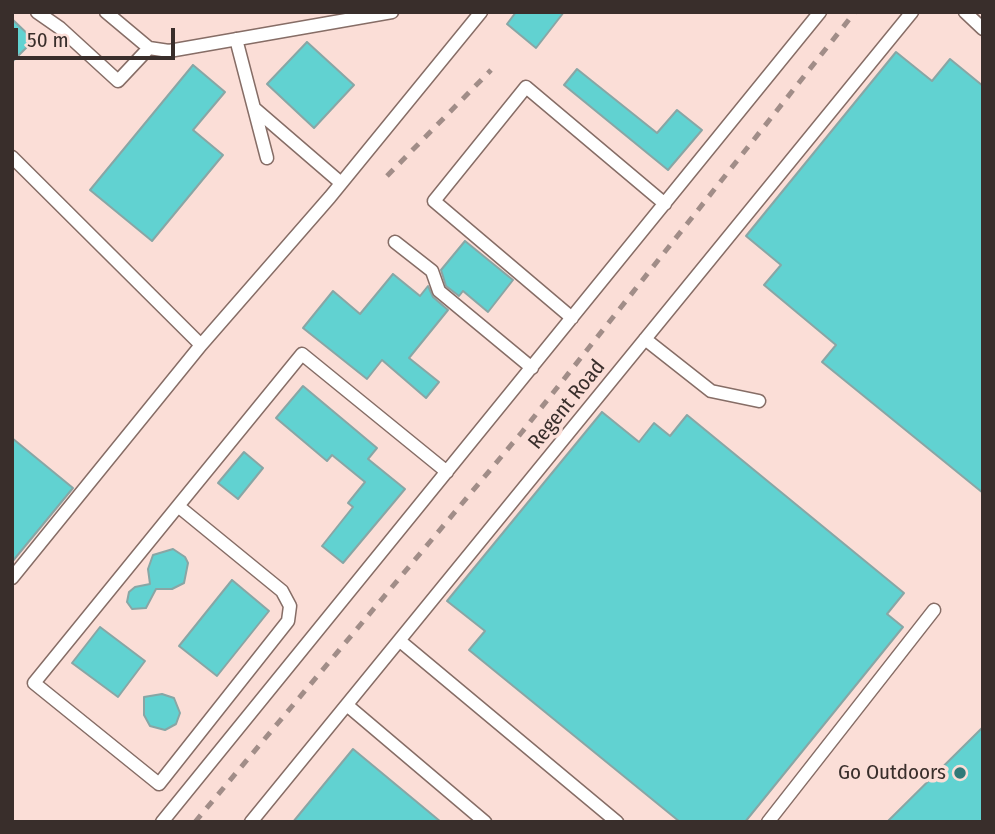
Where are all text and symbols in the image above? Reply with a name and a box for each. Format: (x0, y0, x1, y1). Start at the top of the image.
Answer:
scale bar (18, 14, 178, 58)
text: 50 m (27, 27, 69, 53)
street label: Regent Road (523, 355, 611, 455)
place label: Go Outdoors (838, 760, 946, 786)
marker: Go Outdoors (952, 765, 968, 781)

